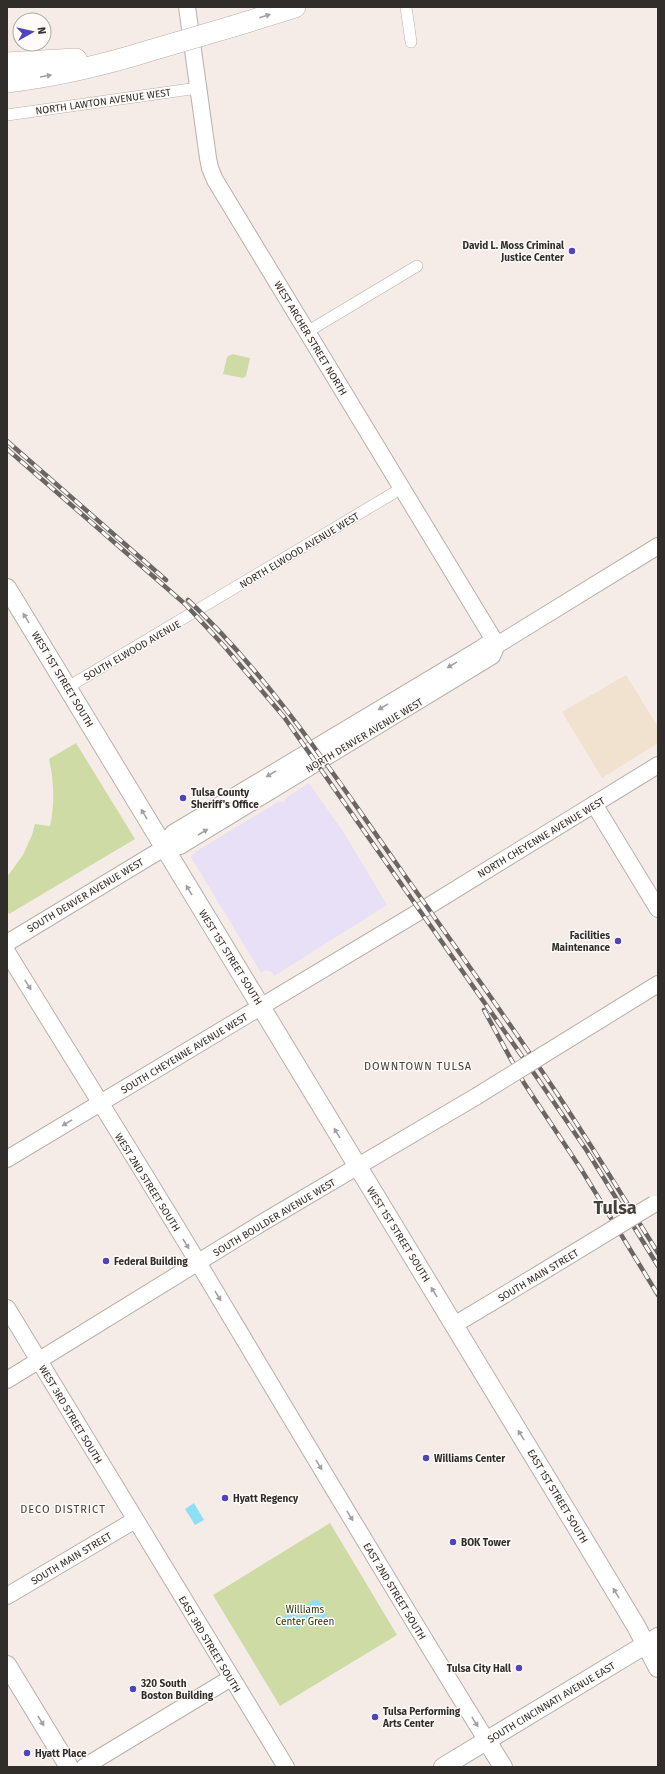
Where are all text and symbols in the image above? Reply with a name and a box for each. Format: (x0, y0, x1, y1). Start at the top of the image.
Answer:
north arrow (12, 12, 52, 52)
one-way arrow (259, 13, 271, 19)
text: N (34, 26, 48, 35)
one-way arrow (40, 73, 52, 79)
street label: NORTH LAWTON AVENUE WEST (35, 86, 172, 117)
place label: David L. Moss Criminal Justice Center (463, 240, 565, 264)
marker: David L. Moss Criminal Justice Center (567, 246, 577, 256)
street label: WEST ARCHER STREET NORTH (271, 279, 349, 398)
street label: NORTH ELWOOD AVENUE WEST (238, 510, 362, 591)
one-way arrow (22, 612, 29, 624)
street label: SOUTH ELWOOD AVENUE (82, 618, 183, 684)
street label: WEST 1ST STREET SOUTH (29, 629, 96, 730)
one-way arrow (446, 662, 458, 669)
street label: NORTH DENVER AVENUE WEST (304, 696, 426, 776)
one-way arrow (377, 703, 389, 710)
one-way arrow (265, 770, 277, 777)
place label: Tulsa County Sheriff's Office (191, 787, 259, 811)
marker: Tulsa County Sheriff's Office (178, 793, 188, 803)
street label: NORTH CHEYENNE AVENUE WEST (476, 795, 608, 881)
one-way arrow (140, 809, 148, 819)
one-way arrow (197, 829, 209, 836)
street label: SOUTH DENVER AVENUE WEST (25, 856, 147, 935)
one-way arrow (186, 884, 193, 896)
street label: WEST 1ST STREET SOUTH (196, 908, 264, 1007)
place label: Facilities Maintenance (552, 930, 610, 954)
marker: Facilities Maintenance (613, 936, 623, 946)
one-way arrow (24, 979, 31, 991)
street label: SOUTH CHEYENNE AVENUE WEST (119, 1011, 251, 1097)
district label: DOWNTOWN TULSA (364, 1060, 472, 1073)
one-way arrow (61, 1120, 73, 1127)
one-way arrow (334, 1127, 341, 1139)
street label: WEST 2ND STREET SOUTH (112, 1131, 182, 1234)
street label: SOUTH BOULDER AVENUE WEST (211, 1176, 339, 1259)
street label: WEST 1ST STREET SOUTH (364, 1185, 432, 1284)
district label: Tulsa (593, 1197, 637, 1219)
one-way arrow (182, 1239, 190, 1249)
street label: SOUTH MAIN STREET (496, 1247, 582, 1305)
marker: Federal Building (101, 1256, 111, 1266)
place label: Federal Building (114, 1256, 188, 1268)
one-way arrow (431, 1286, 438, 1298)
one-way arrow (214, 1290, 221, 1302)
street label: WEST 3RD STREET SOUTH (36, 1363, 104, 1466)
one-way arrow (517, 1430, 525, 1440)
street label: EAST 1ST STREET SOUTH (524, 1447, 590, 1546)
marker: Williams Center (421, 1453, 431, 1463)
place label: Williams Center (434, 1453, 506, 1465)
one-way arrow (316, 1459, 323, 1471)
marker: Hyatt Regency (220, 1493, 230, 1503)
place label: Hyatt Regency (233, 1493, 299, 1505)
district label: DECO DISTRICT (20, 1503, 106, 1516)
one-way arrow (347, 1510, 354, 1522)
street label: SOUTH MAIN STREET (29, 1530, 115, 1588)
marker: BOK Tower (448, 1537, 458, 1547)
place label: BOK Tower (461, 1537, 511, 1549)
street label: EAST 2ND STREET SOUTH (360, 1541, 428, 1642)
one-way arrow (613, 1587, 620, 1599)
street label: EAST 3RD STREET SOUTH (176, 1594, 243, 1695)
park label: Williams Center Green (276, 1604, 334, 1628)
street label: SOUTH CINCINNATI AVENUE EAST (486, 1660, 618, 1746)
place label: Tulsa City Hall (447, 1663, 511, 1675)
marker: Tulsa City Hall (514, 1663, 524, 1673)
place label: 320 South Boston Building (140, 1678, 214, 1702)
marker: 320 South Boston Building (128, 1684, 138, 1694)
place label: Tulsa Performing Arts Center (382, 1706, 461, 1730)
marker: Tulsa Performing Arts Center (370, 1712, 380, 1722)
one-way arrow (37, 1716, 45, 1726)
one-way arrow (471, 1717, 479, 1728)
marker: Hyatt Place (22, 1748, 32, 1758)
place label: Hyatt Place (35, 1748, 87, 1760)

